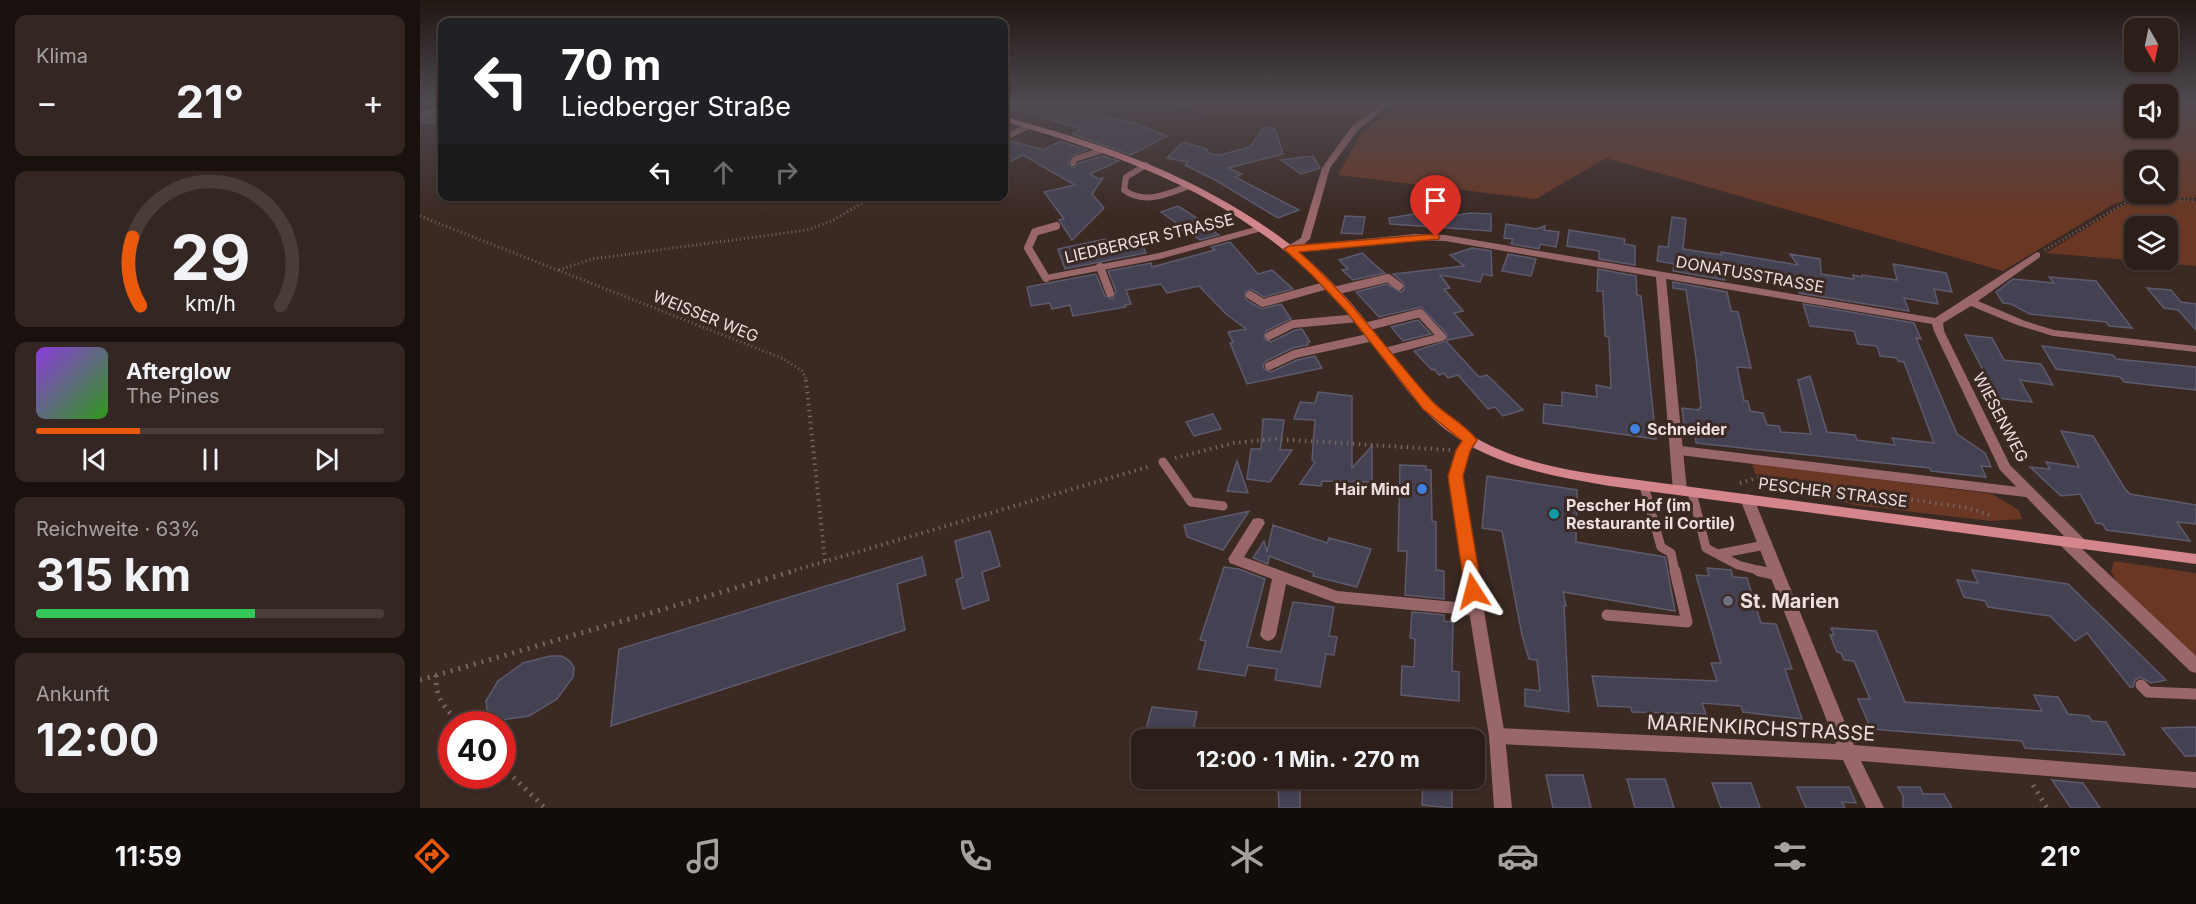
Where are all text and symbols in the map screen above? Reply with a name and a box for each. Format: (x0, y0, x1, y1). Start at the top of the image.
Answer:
north arrow (2124, 18, 2178, 72)
map controls (2124, 18, 2178, 270)
text: 70 m (561, 39, 661, 90)
icon: left (462, 42, 540, 120)
text: Klima (36, 44, 88, 68)
text: 21° (176, 74, 244, 129)
text: − (36, 82, 58, 122)
text: + (362, 82, 384, 122)
button: sound (2124, 84, 2178, 138)
text: Liedberger Straße (561, 90, 791, 123)
button: search (2124, 150, 2178, 204)
icon: left (644, 156, 677, 189)
icon: ahead (707, 156, 740, 189)
icon: right (770, 156, 803, 189)
pin (1410, 175, 1461, 237)
icon: arrive (1419, 184, 1452, 217)
street label: LIEDBERGER STRASSE (1062, 209, 1236, 267)
button: layers (2124, 216, 2178, 270)
text: 29 (170, 220, 250, 295)
street label: DONATUSSTRASSE (1674, 251, 1826, 297)
street label: WEISSER WEG (650, 286, 762, 346)
text: km/h (185, 290, 235, 316)
text: Afterglow (126, 358, 231, 384)
street label: WIESENWEG (1969, 369, 2033, 465)
text: The Pines (126, 384, 220, 408)
place label: Schneider (1647, 419, 1727, 439)
marker: Schneider (1628, 422, 1642, 436)
icon: previous (78, 443, 111, 476)
icon: pause (194, 443, 227, 476)
icon: next (310, 443, 343, 476)
street label: PESCHER STRASSE (1757, 473, 1909, 511)
place label: Hair Mind (1335, 479, 1410, 499)
marker: Hair Mind (1415, 482, 1429, 496)
place label: Pescher Hof (im Restaurante il Cortile) (1566, 495, 1735, 533)
marker: Pescher Hof (im Restaurante il Cortile) (1547, 507, 1561, 521)
text: Reichweite · 63% (36, 517, 200, 541)
text: 315 km (36, 547, 191, 602)
position arrow (1441, 559, 1505, 623)
place label: St. Marien (1740, 589, 1840, 613)
marker: St. Marien (1721, 594, 1735, 608)
text: Ankunft (36, 682, 110, 706)
street label: MARIENKIRCHSTRASSE (1646, 710, 1876, 746)
speed limit sign: 40 (438, 711, 516, 789)
text: 12:00 (36, 712, 159, 767)
text: 12:00 · 1 Min. · 270 m (1196, 746, 1420, 772)
icon: directions (411, 835, 453, 877)
icon: music (683, 835, 725, 877)
icon: phone (954, 835, 996, 877)
icon: climate (1226, 835, 1268, 877)
icon: car (1497, 835, 1539, 877)
icon: filters (1769, 835, 1811, 877)
text: 11:59 (115, 840, 182, 873)
text: 21° (2040, 840, 2081, 873)

